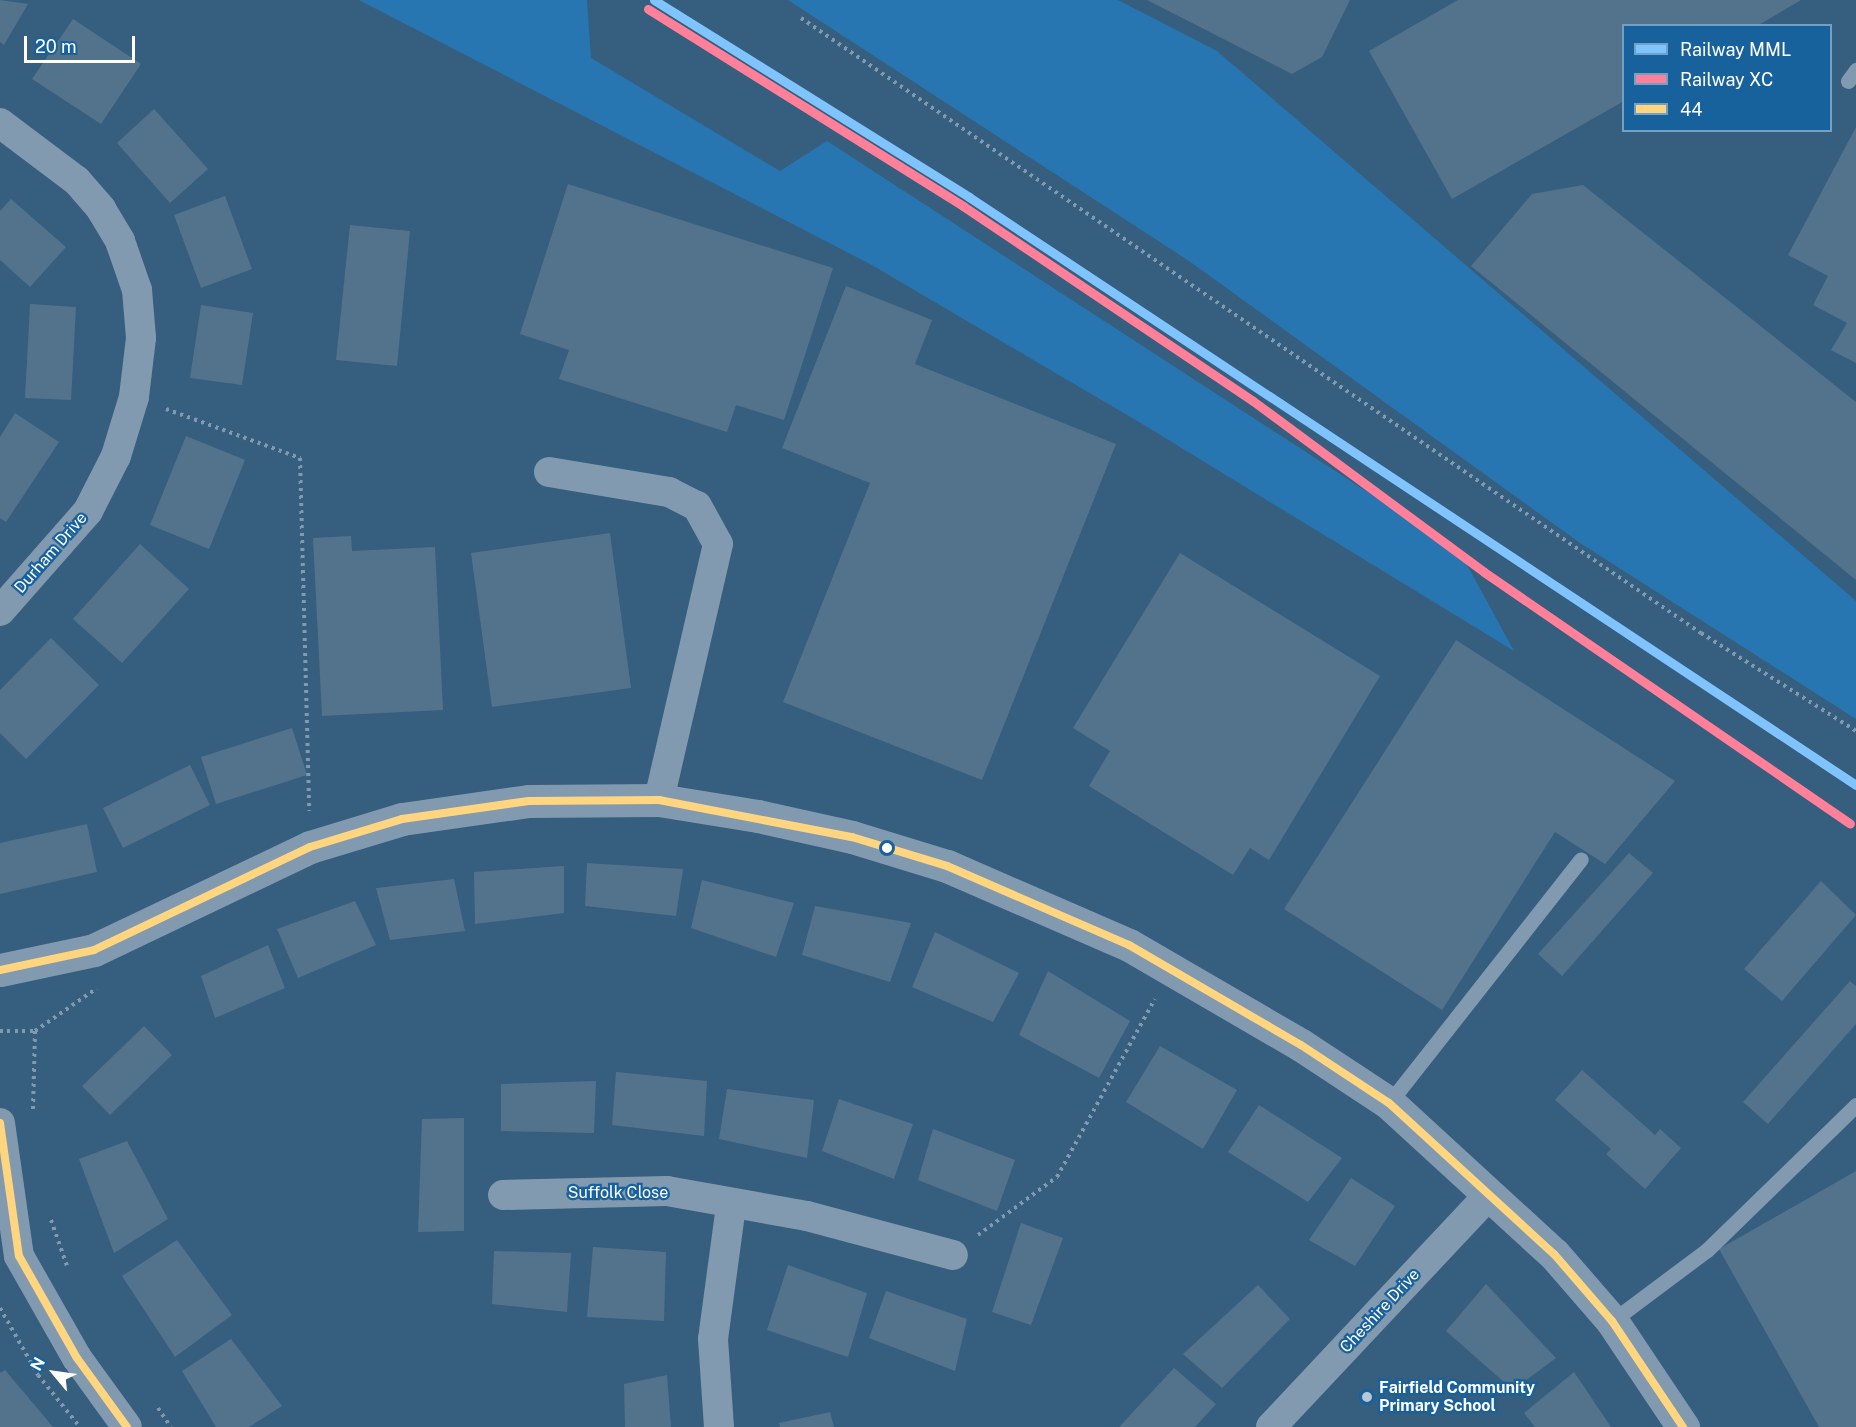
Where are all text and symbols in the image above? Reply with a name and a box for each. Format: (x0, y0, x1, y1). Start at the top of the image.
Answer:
scale bar (27, 24, 138, 62)
legend (1622, 24, 1832, 132)
text: 20 m (35, 36, 77, 57)
text: Railway MML (1680, 39, 1791, 60)
text: Railway XC (1680, 69, 1774, 90)
text: 44 (1680, 99, 1703, 120)
street label: Durham Drive (11, 509, 91, 597)
unlabelled marker (881, 842, 893, 854)
street label: Suffolk Close (568, 1183, 668, 1203)
street label: Cheshire Drive (1336, 1265, 1424, 1357)
north arrow (24, 1343, 84, 1403)
text: N (26, 1354, 49, 1374)
place label: Fairfield Community Primary School (1379, 1378, 1535, 1416)
marker: Fairfield Community Primary School (1360, 1390, 1374, 1404)

